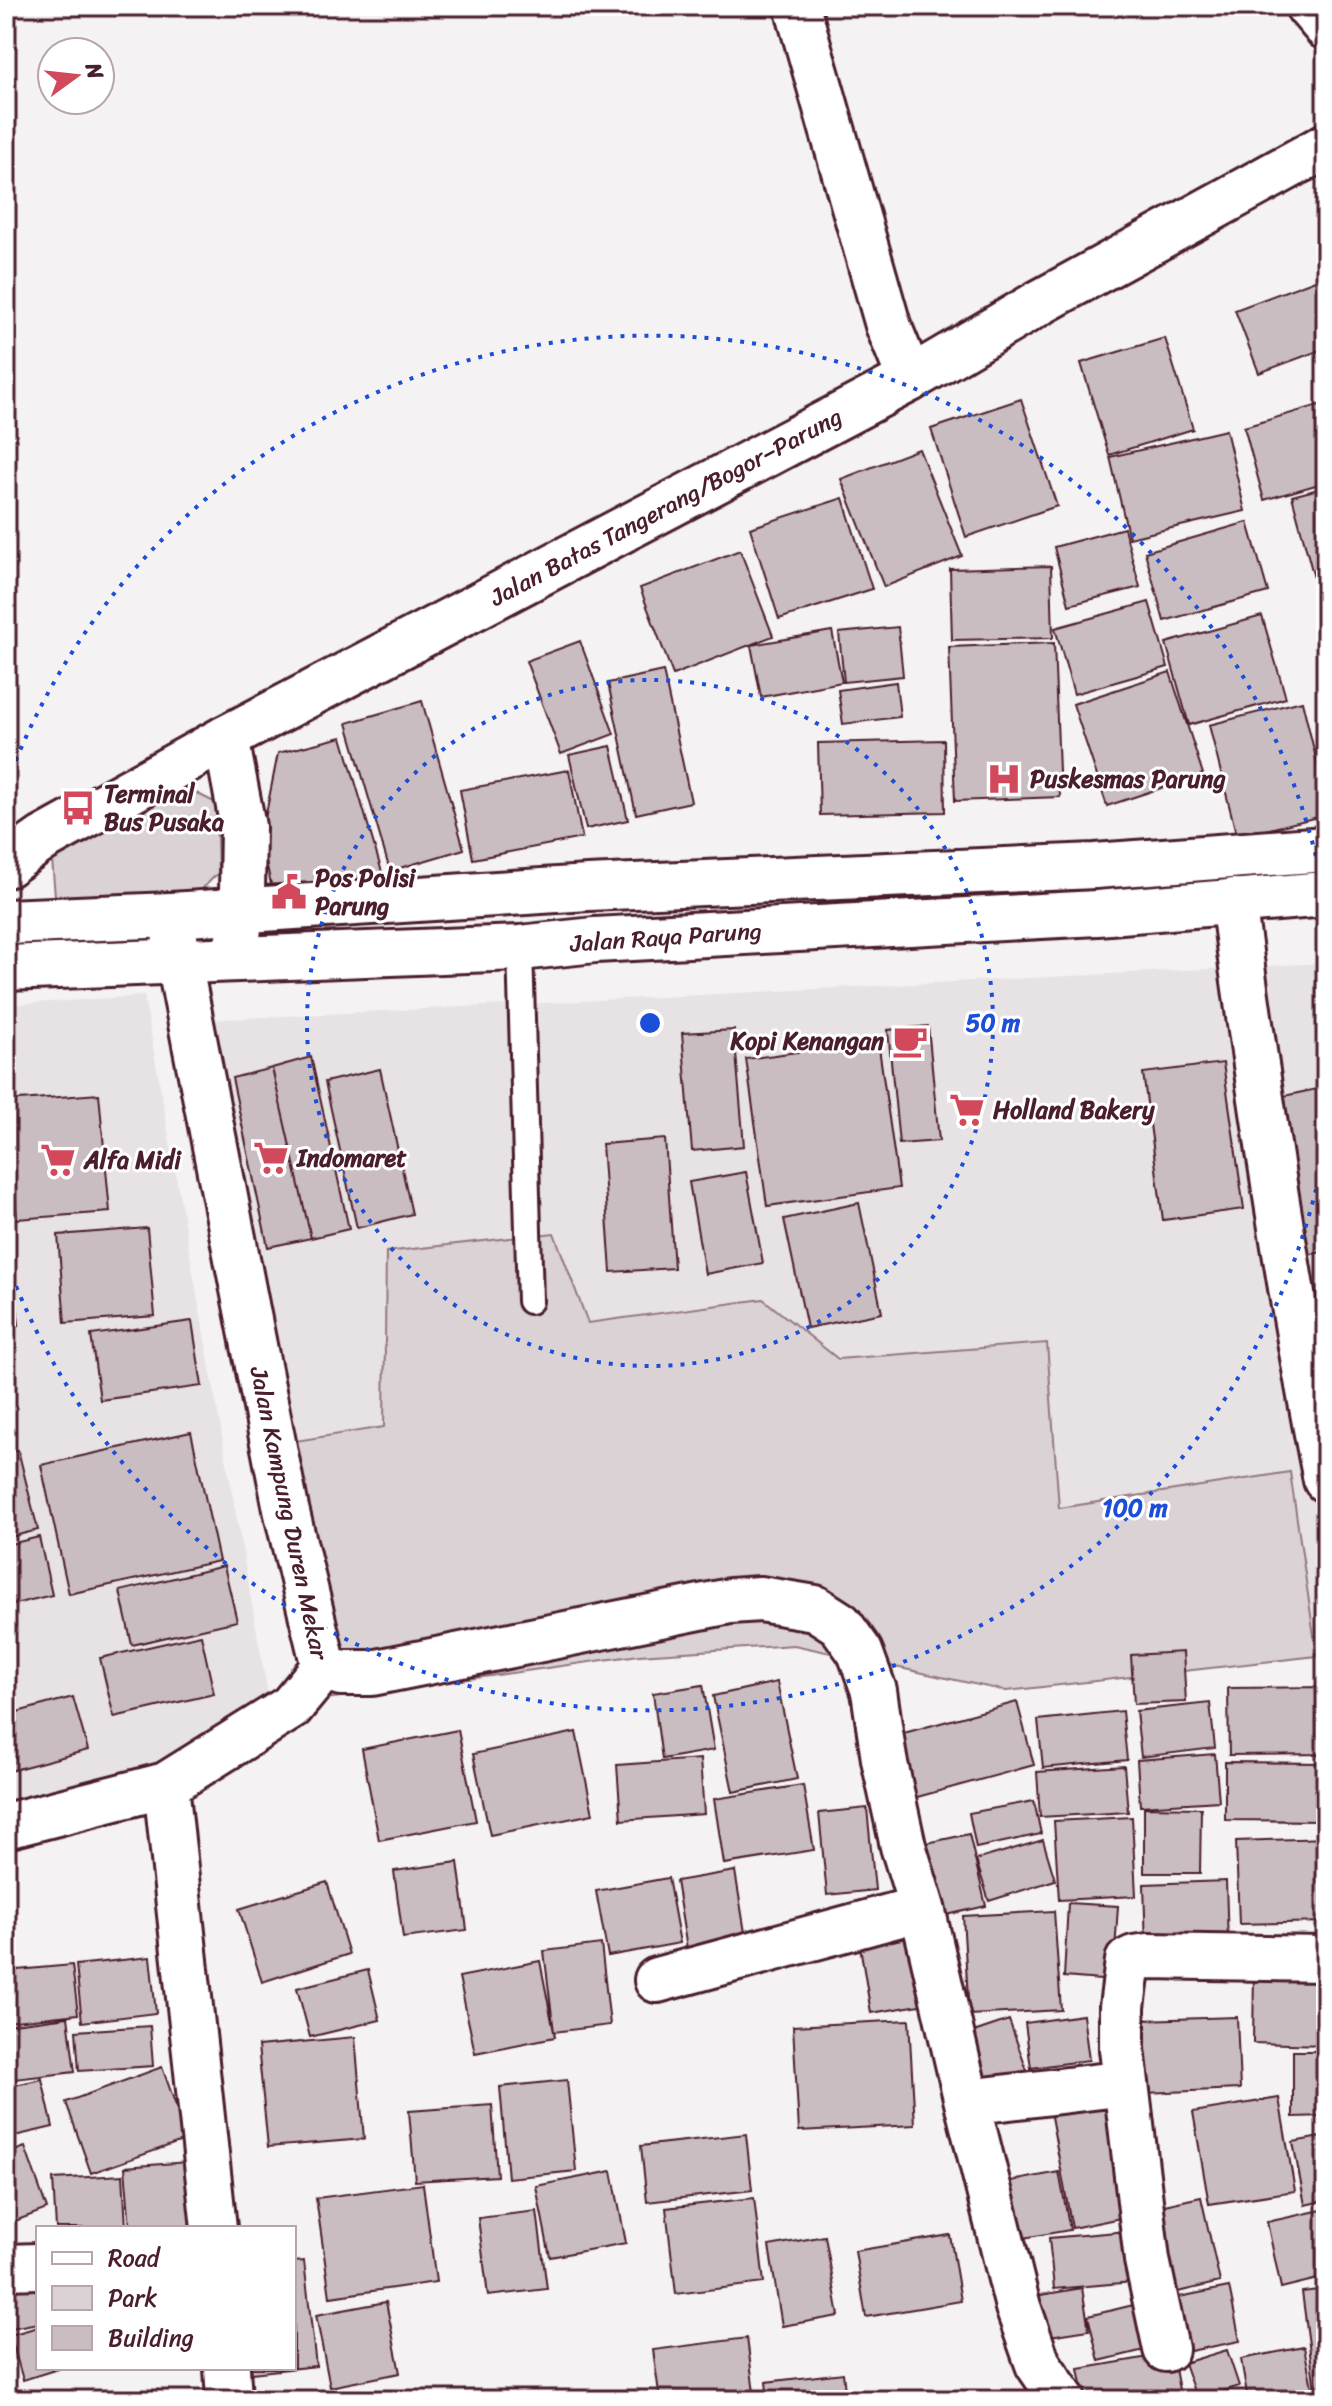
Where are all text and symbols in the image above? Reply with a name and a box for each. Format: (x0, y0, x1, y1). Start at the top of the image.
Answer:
north arrow (36, 36, 116, 116)
text: N (74, 58, 116, 84)
street label: Jalan Batas Tangerang/Bogor–Parung (481, 396, 850, 619)
place label: Puskesmas Parung (1030, 758, 1226, 800)
hospital icon: Puskesmas Parung (985, 760, 1023, 798)
place label: Terminal Bus Pusaka (104, 773, 224, 843)
bus stop icon: Terminal Bus Pusaka (59, 789, 97, 827)
place label: Pos Polisi Parung (315, 857, 417, 927)
public building icon: Pos Polisi Parung (270, 873, 308, 911)
street label: Jalan Raya Parung (568, 909, 763, 965)
text: 50 m (966, 1002, 1021, 1044)
centre of rings (636, 1009, 664, 1037)
place label: Kopi Kenangan (729, 1020, 884, 1062)
cafe icon: Kopi Kenangan (891, 1022, 929, 1060)
place label: Holland Bakery (993, 1089, 1155, 1131)
supermarket icon: Holland Bakery (948, 1091, 986, 1129)
place label: Indomaret (295, 1137, 407, 1179)
place label: Alfa Midi (83, 1139, 182, 1181)
supermarket icon: Indomaret (252, 1139, 290, 1177)
supermarket icon: Alfa Midi (39, 1141, 77, 1179)
street label: Jalan Kampung Duren Mekar (237, 1362, 341, 1665)
text: 100 m (1102, 1487, 1168, 1529)
legend (36, 2226, 296, 2370)
text: Road (108, 2237, 162, 2279)
text: Park (108, 2277, 157, 2319)
text: Building (108, 2317, 194, 2359)

